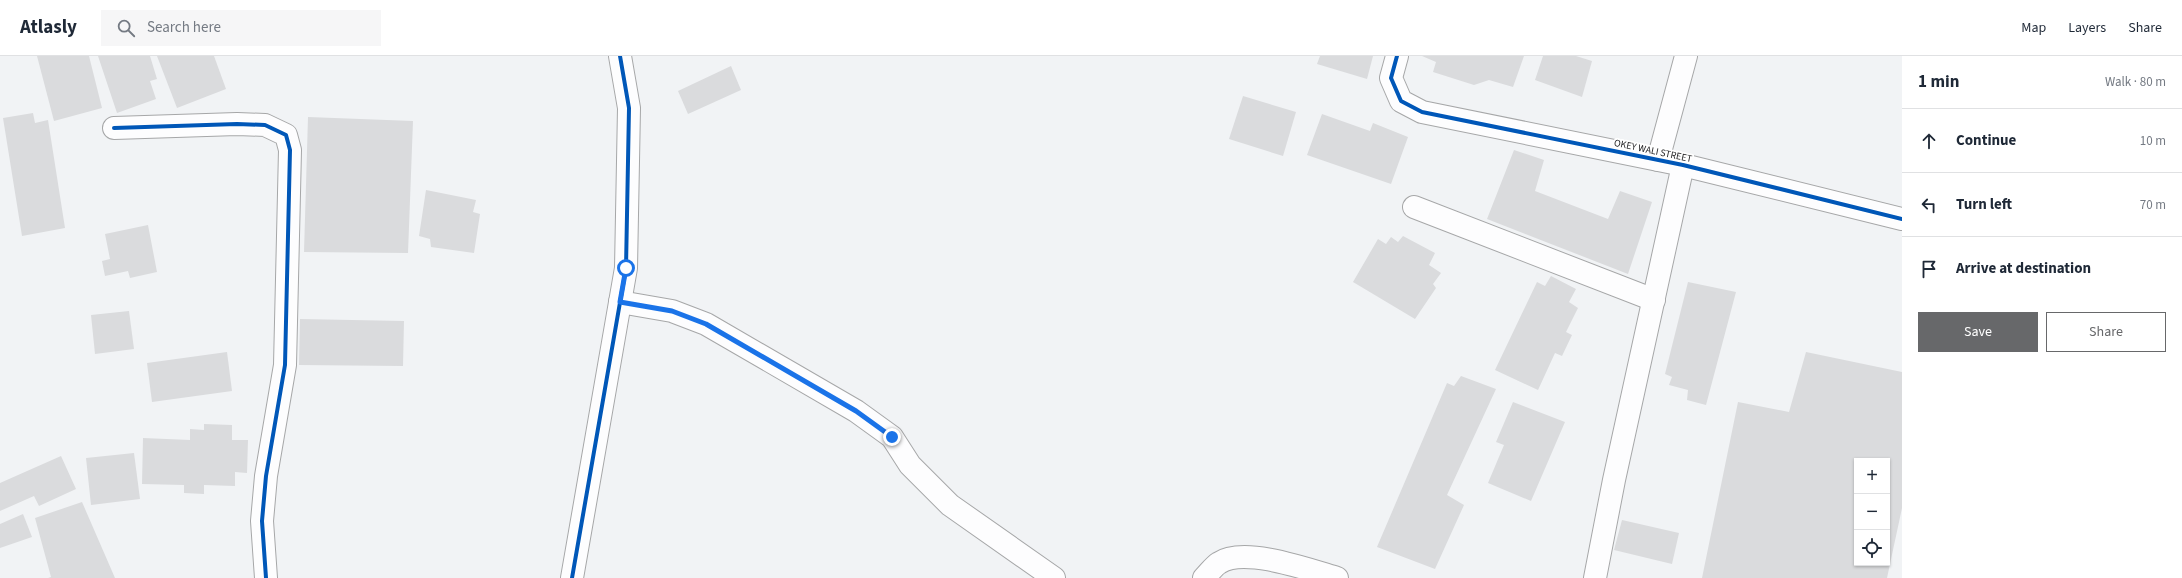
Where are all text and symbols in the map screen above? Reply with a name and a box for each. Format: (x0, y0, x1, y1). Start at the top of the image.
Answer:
search box (101, 10, 381, 46)
text: Atlasly (20, 14, 77, 41)
icon: search (115, 17, 137, 39)
text: Search here (147, 17, 221, 38)
text: Map (2021, 18, 2046, 38)
text: Layers (2068, 18, 2106, 38)
text: Share (2128, 18, 2162, 38)
text: 1 min (1918, 70, 1959, 94)
text: Walk · 80 m (2105, 73, 2166, 91)
icon: ahead (1918, 130, 1940, 152)
text: Continue (1956, 130, 2016, 151)
text: 10 m (2140, 132, 2166, 150)
street label: OKEY WALI STREET (1613, 136, 1694, 166)
icon: left (1918, 194, 1940, 216)
text: Turn left (1956, 194, 2012, 215)
text: 70 m (2140, 196, 2166, 214)
icon: arrive (1918, 258, 1940, 280)
text: Arrive at destination (1956, 258, 2091, 279)
route start (617, 259, 635, 277)
button: Save (1918, 312, 2038, 352)
button: Share (2046, 312, 2166, 352)
route end (883, 428, 901, 446)
map controls (1854, 458, 1890, 566)
button: + (1854, 458, 1890, 494)
button: − (1854, 494, 1890, 530)
button: locate (1854, 530, 1890, 566)

